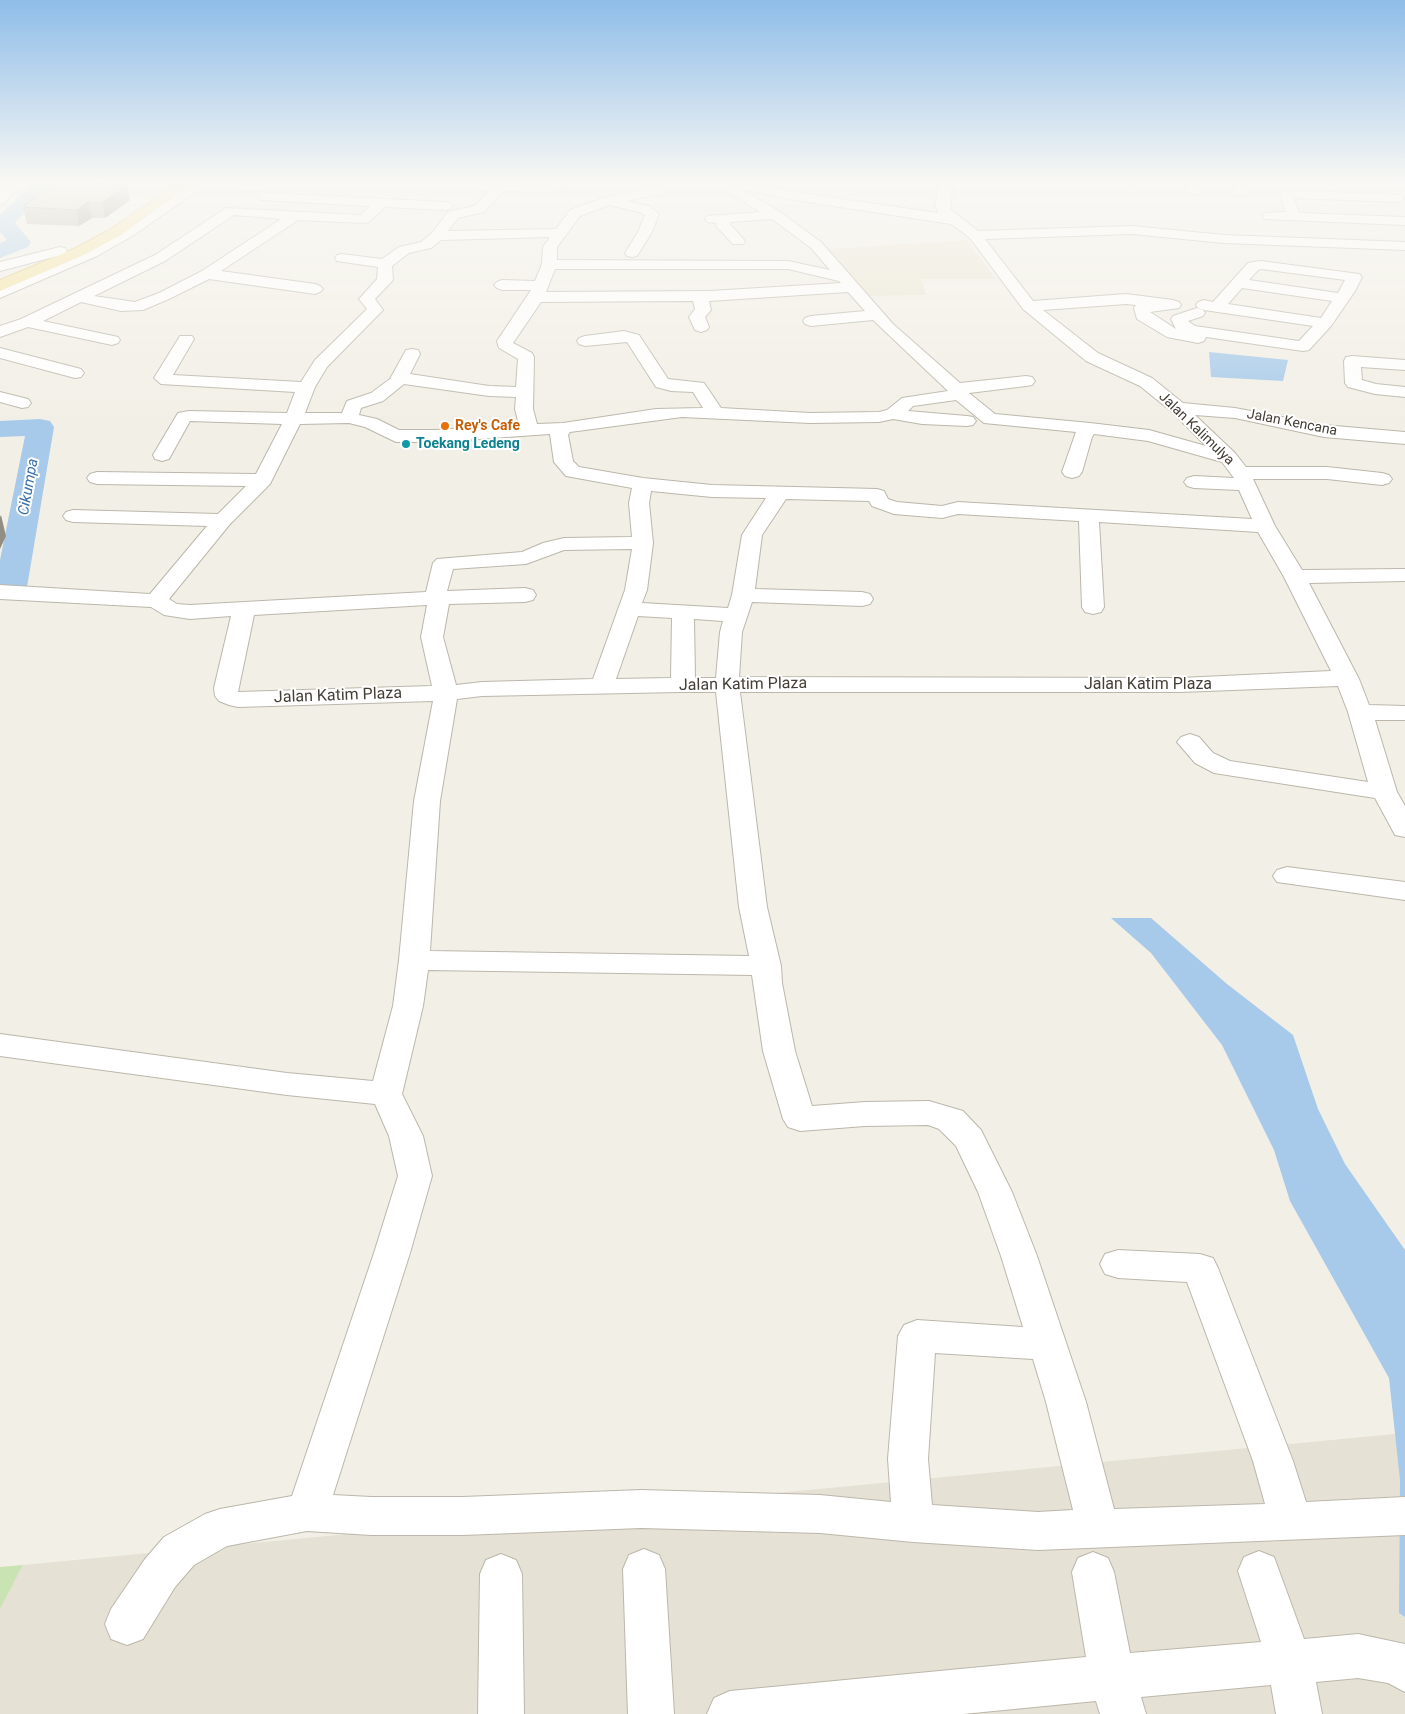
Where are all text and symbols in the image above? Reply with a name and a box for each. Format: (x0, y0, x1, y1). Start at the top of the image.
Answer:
street label: Jalan Kalimulya (1155, 389, 1237, 469)
street label: Jalan Kencana (1245, 406, 1339, 440)
place label: Rey's Cafe (455, 418, 520, 434)
marker: Rey's Cafe (439, 420, 451, 432)
place label: Toekang Ledeng (416, 436, 520, 452)
marker: Toekang Ledeng (400, 438, 412, 450)
water label: Cikumpa (15, 457, 43, 517)
street label: Jalan Katim Plaza (679, 674, 807, 696)
street label: Jalan Katim Plaza (1084, 675, 1212, 695)
street label: Jalan Katim Plaza (274, 684, 402, 708)

